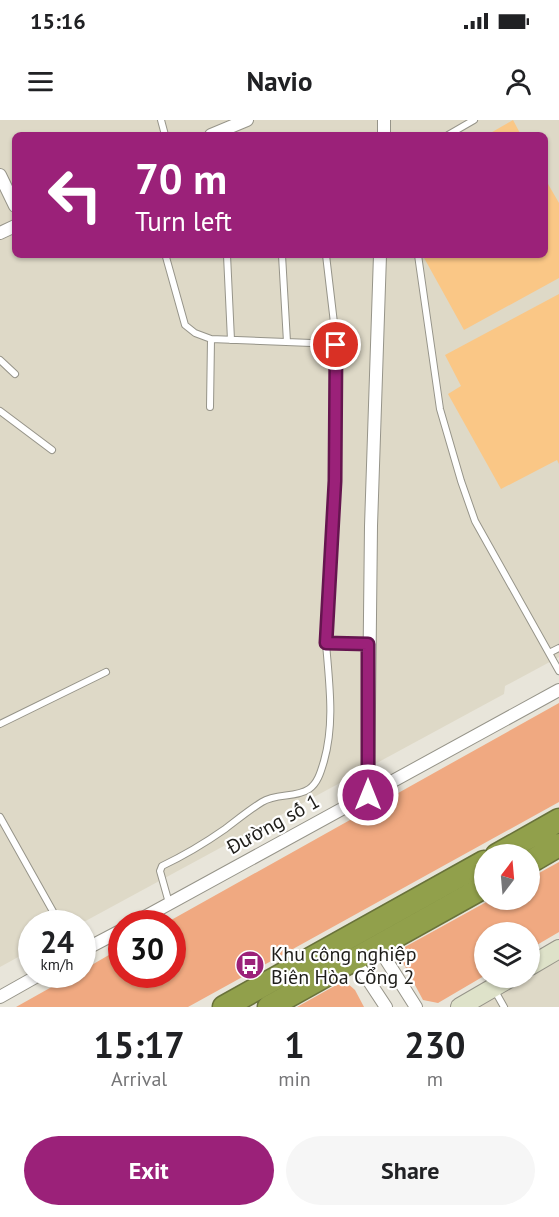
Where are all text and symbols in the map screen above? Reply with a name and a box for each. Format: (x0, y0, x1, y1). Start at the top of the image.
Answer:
text: 15:16 (30, 7, 86, 35)
text: Navio (247, 64, 312, 98)
icon: menu (24, 65, 57, 98)
icon: person (502, 65, 535, 98)
text: 70 m (135, 151, 227, 206)
icon: left (36, 156, 114, 234)
text: Turn left (135, 204, 232, 238)
pin (310, 319, 361, 370)
icon: arrive (319, 328, 352, 361)
position arrow (336, 763, 400, 827)
street label: Đường số 1 (221, 788, 324, 861)
north arrow (474, 844, 540, 910)
map controls (474, 844, 540, 988)
speed limit sign: 30 (108, 910, 186, 988)
text: 24 (40, 922, 74, 961)
button: layers (474, 922, 540, 988)
place label: Khu công nghiệp Biên Hòa Cổng 2 (271, 941, 416, 990)
bus stop icon: Khu công nghiệp Biên Hòa Cổng 2 (234, 949, 266, 981)
text: km/h (41, 955, 73, 974)
text: 15:17 (93, 1021, 185, 1068)
text: 1 (284, 1021, 305, 1068)
text: 230 (404, 1021, 466, 1068)
text: Arrival (111, 1066, 167, 1092)
text: min (278, 1066, 311, 1092)
text: m (427, 1066, 443, 1092)
button: Exit (24, 1136, 274, 1205)
button: Share (286, 1136, 535, 1205)

